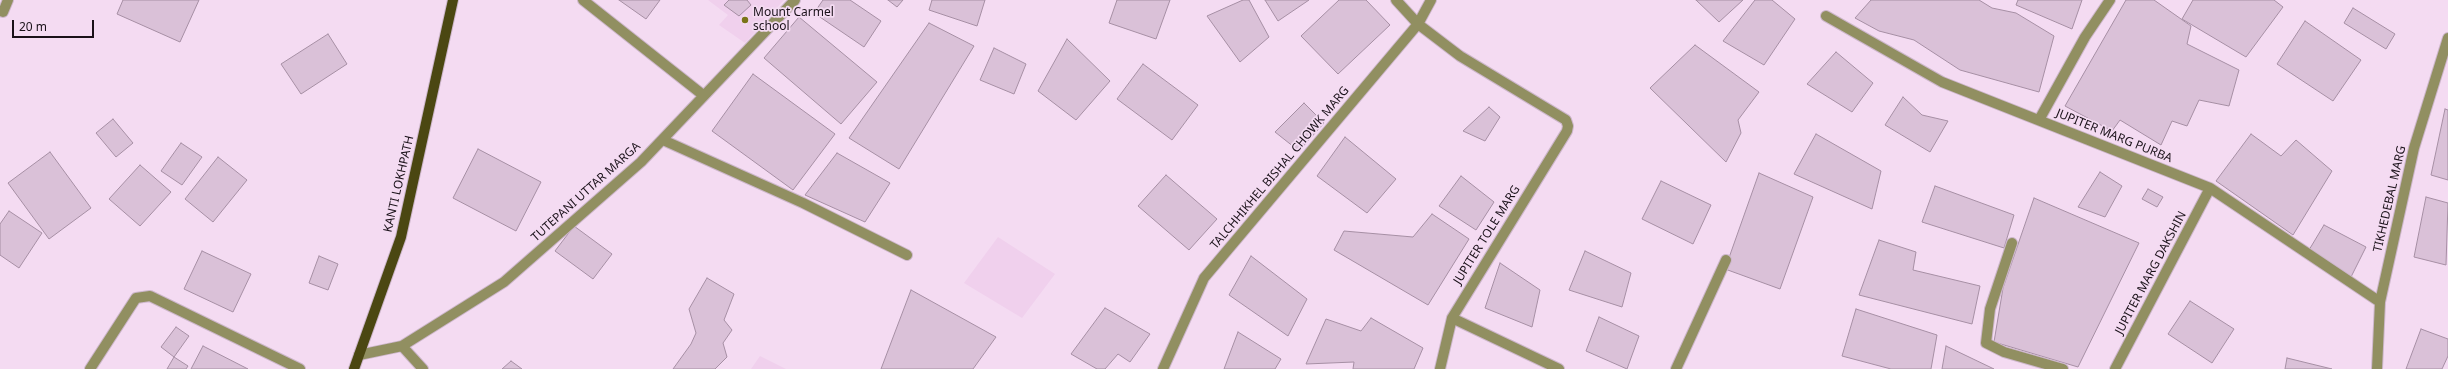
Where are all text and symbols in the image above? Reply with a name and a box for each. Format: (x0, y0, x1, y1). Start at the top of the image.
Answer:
place label: Mount Carmel school (753, 6, 834, 34)
scale bar (14, 12, 96, 38)
marker: Mount Carmel school (740, 15, 750, 25)
text: 20 m (19, 18, 47, 35)
street label: TALCHHIKHEL BISHAL CHOWK MARG (1208, 84, 1352, 252)
street label: JUPITER MARG PURBA (2054, 106, 2174, 166)
street label: KANTI LOKHPATH (381, 134, 417, 234)
street label: TUTEPANI UTTAR MARGA (529, 139, 643, 245)
street label: TIKHEDEBAL MARG (2371, 144, 2409, 254)
street label: JUPITER TOLE MARG (1451, 183, 1523, 287)
street label: JUPITER MARG DAKSHIN (2112, 209, 2190, 337)

